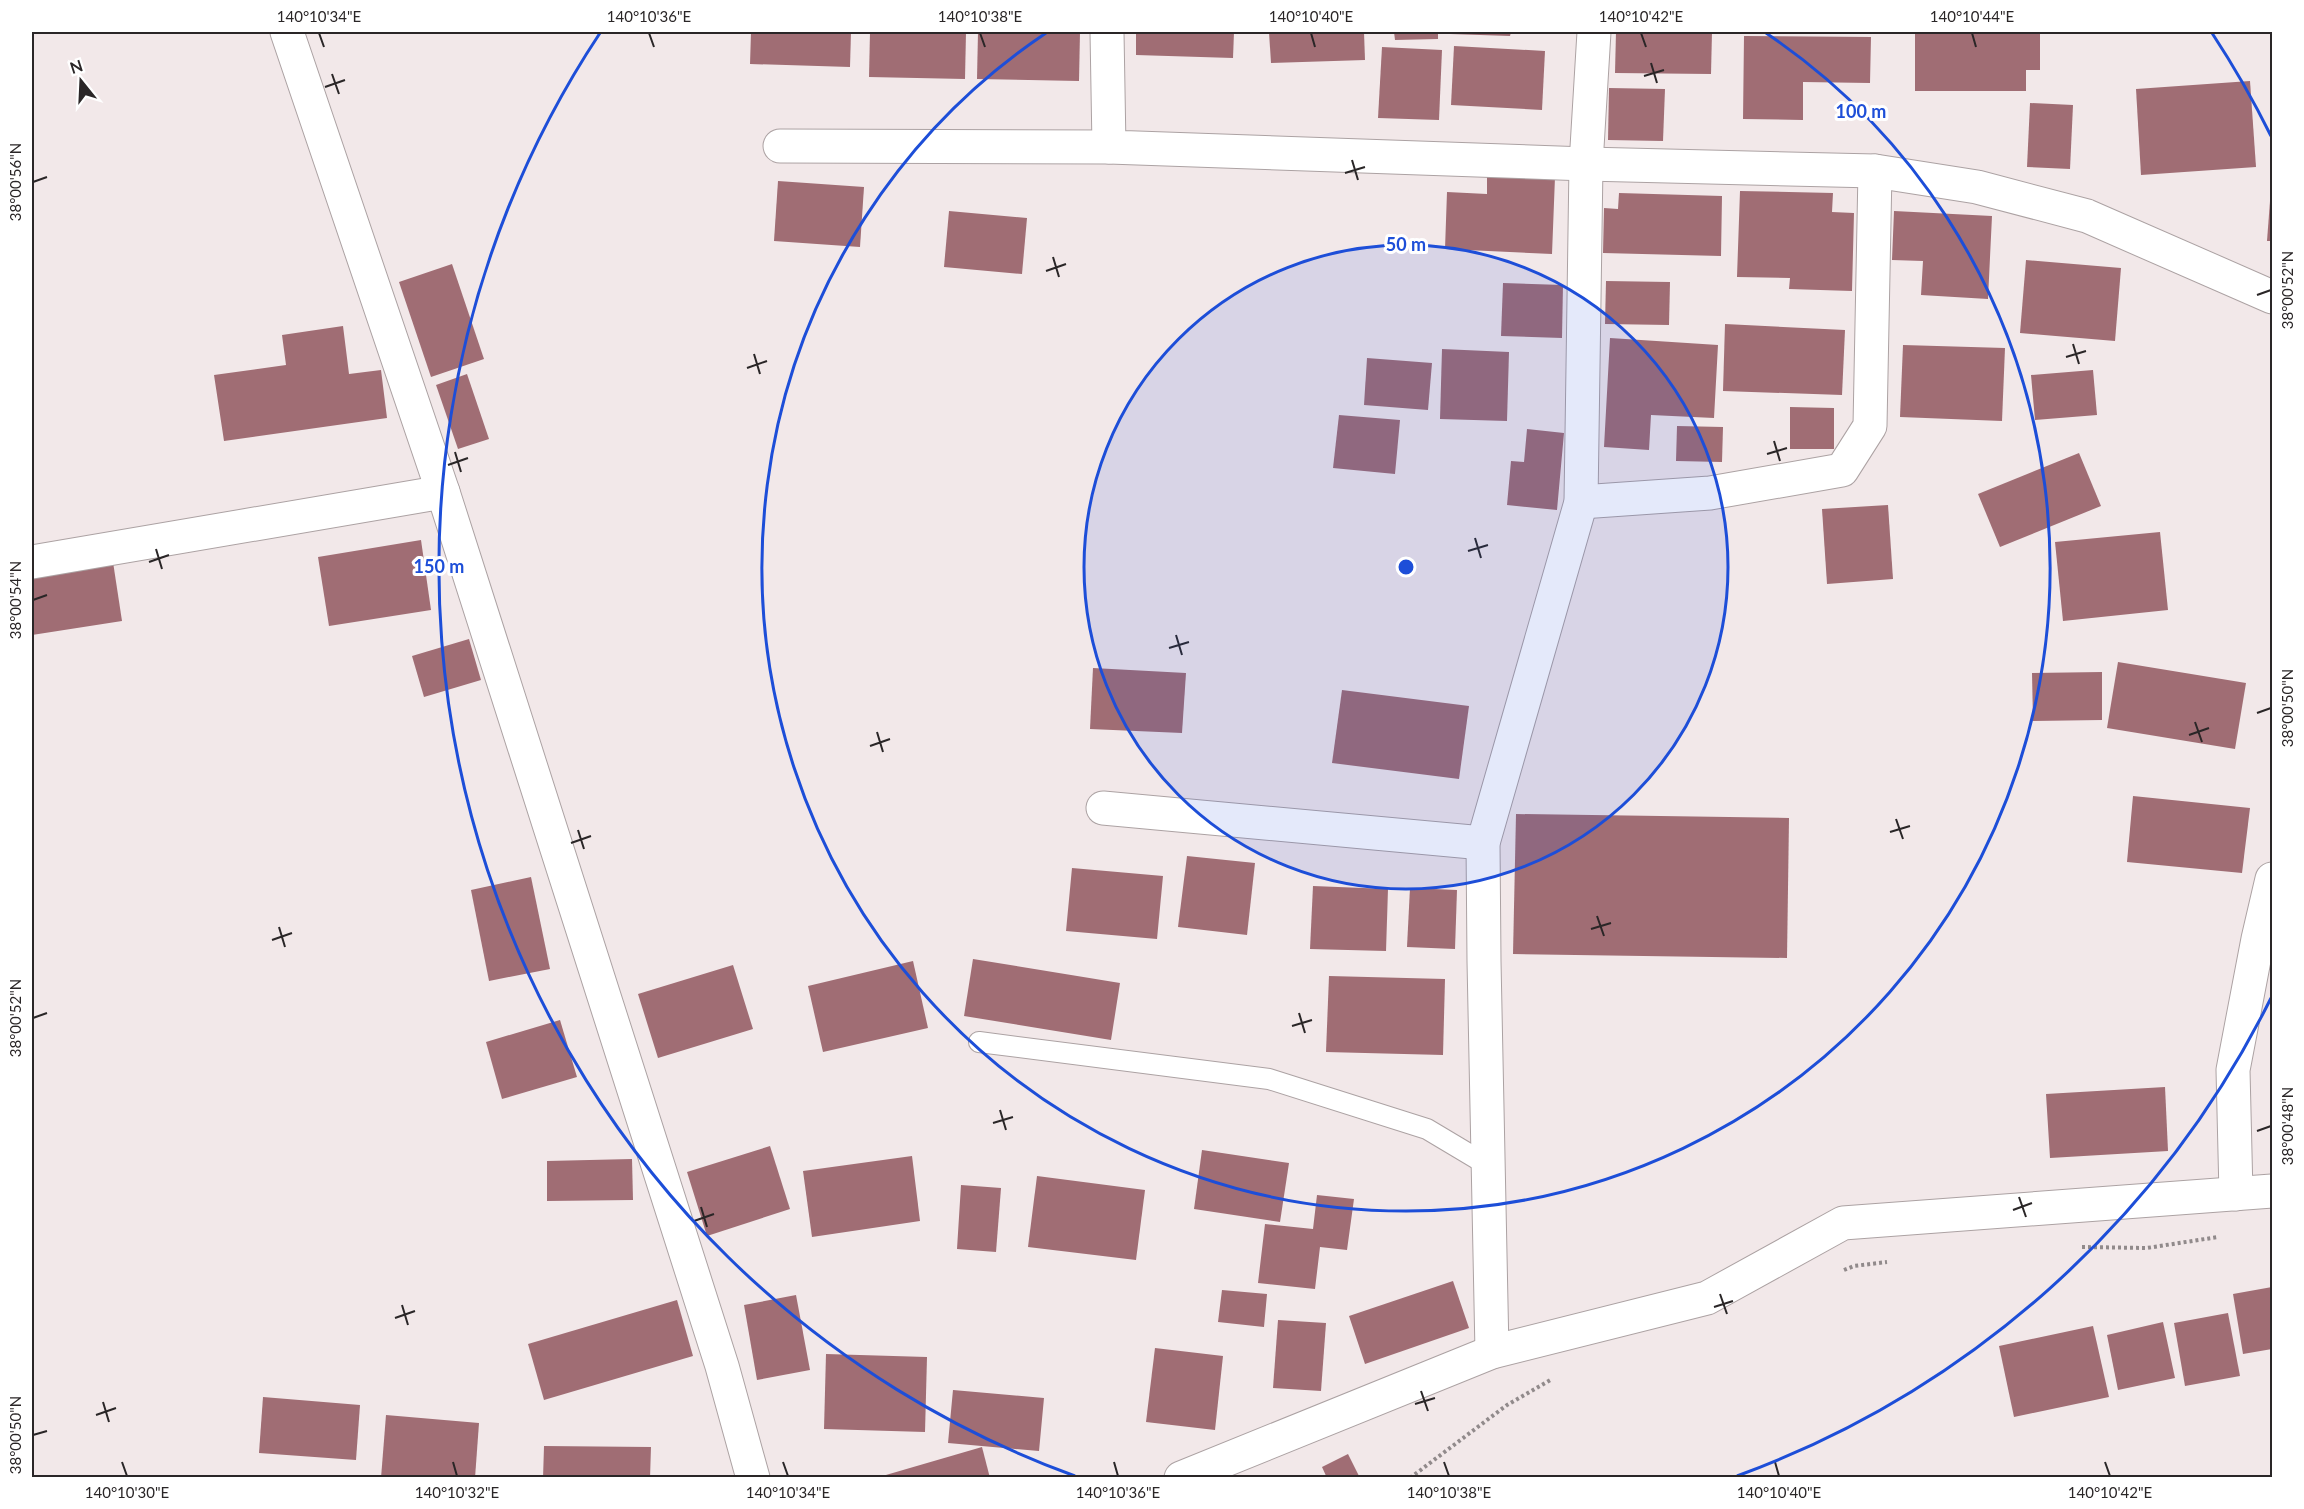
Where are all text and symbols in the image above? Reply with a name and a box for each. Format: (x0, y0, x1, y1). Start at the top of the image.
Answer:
text: 140°10'34"E (277, 7, 361, 25)
text: 140°10'36"E (607, 7, 691, 25)
text: 140°10'38"E (938, 7, 1022, 25)
text: 140°10'40"E (1269, 7, 1353, 25)
text: 140°10'42"E (1599, 7, 1683, 25)
text: 140°10'44"E (1930, 7, 2014, 25)
north arrow (51, 51, 111, 111)
text: N (67, 55, 85, 77)
text: 100 m (1836, 100, 1886, 122)
text: 38°00'56"N (6, 143, 24, 221)
text: 50 m (1386, 233, 1426, 255)
text: 38°00'52"N (2278, 251, 2296, 329)
text: 150 m (414, 555, 464, 577)
centre of rings (1396, 557, 1416, 577)
text: 38°00'54"N (6, 561, 24, 639)
text: 38°00'50"N (2278, 669, 2296, 747)
text: 38°00'52"N (6, 979, 24, 1057)
text: 38°00'48"N (2278, 1087, 2296, 1165)
text: 38°00'50"N (6, 1396, 24, 1474)
text: 140°10'30"E (85, 1483, 169, 1501)
text: 140°10'32"E (415, 1483, 499, 1501)
text: 140°10'34"E (746, 1483, 830, 1501)
text: 140°10'36"E (1076, 1483, 1160, 1501)
text: 140°10'38"E (1407, 1483, 1491, 1501)
text: 140°10'40"E (1737, 1483, 1821, 1501)
text: 140°10'42"E (2068, 1483, 2152, 1501)

